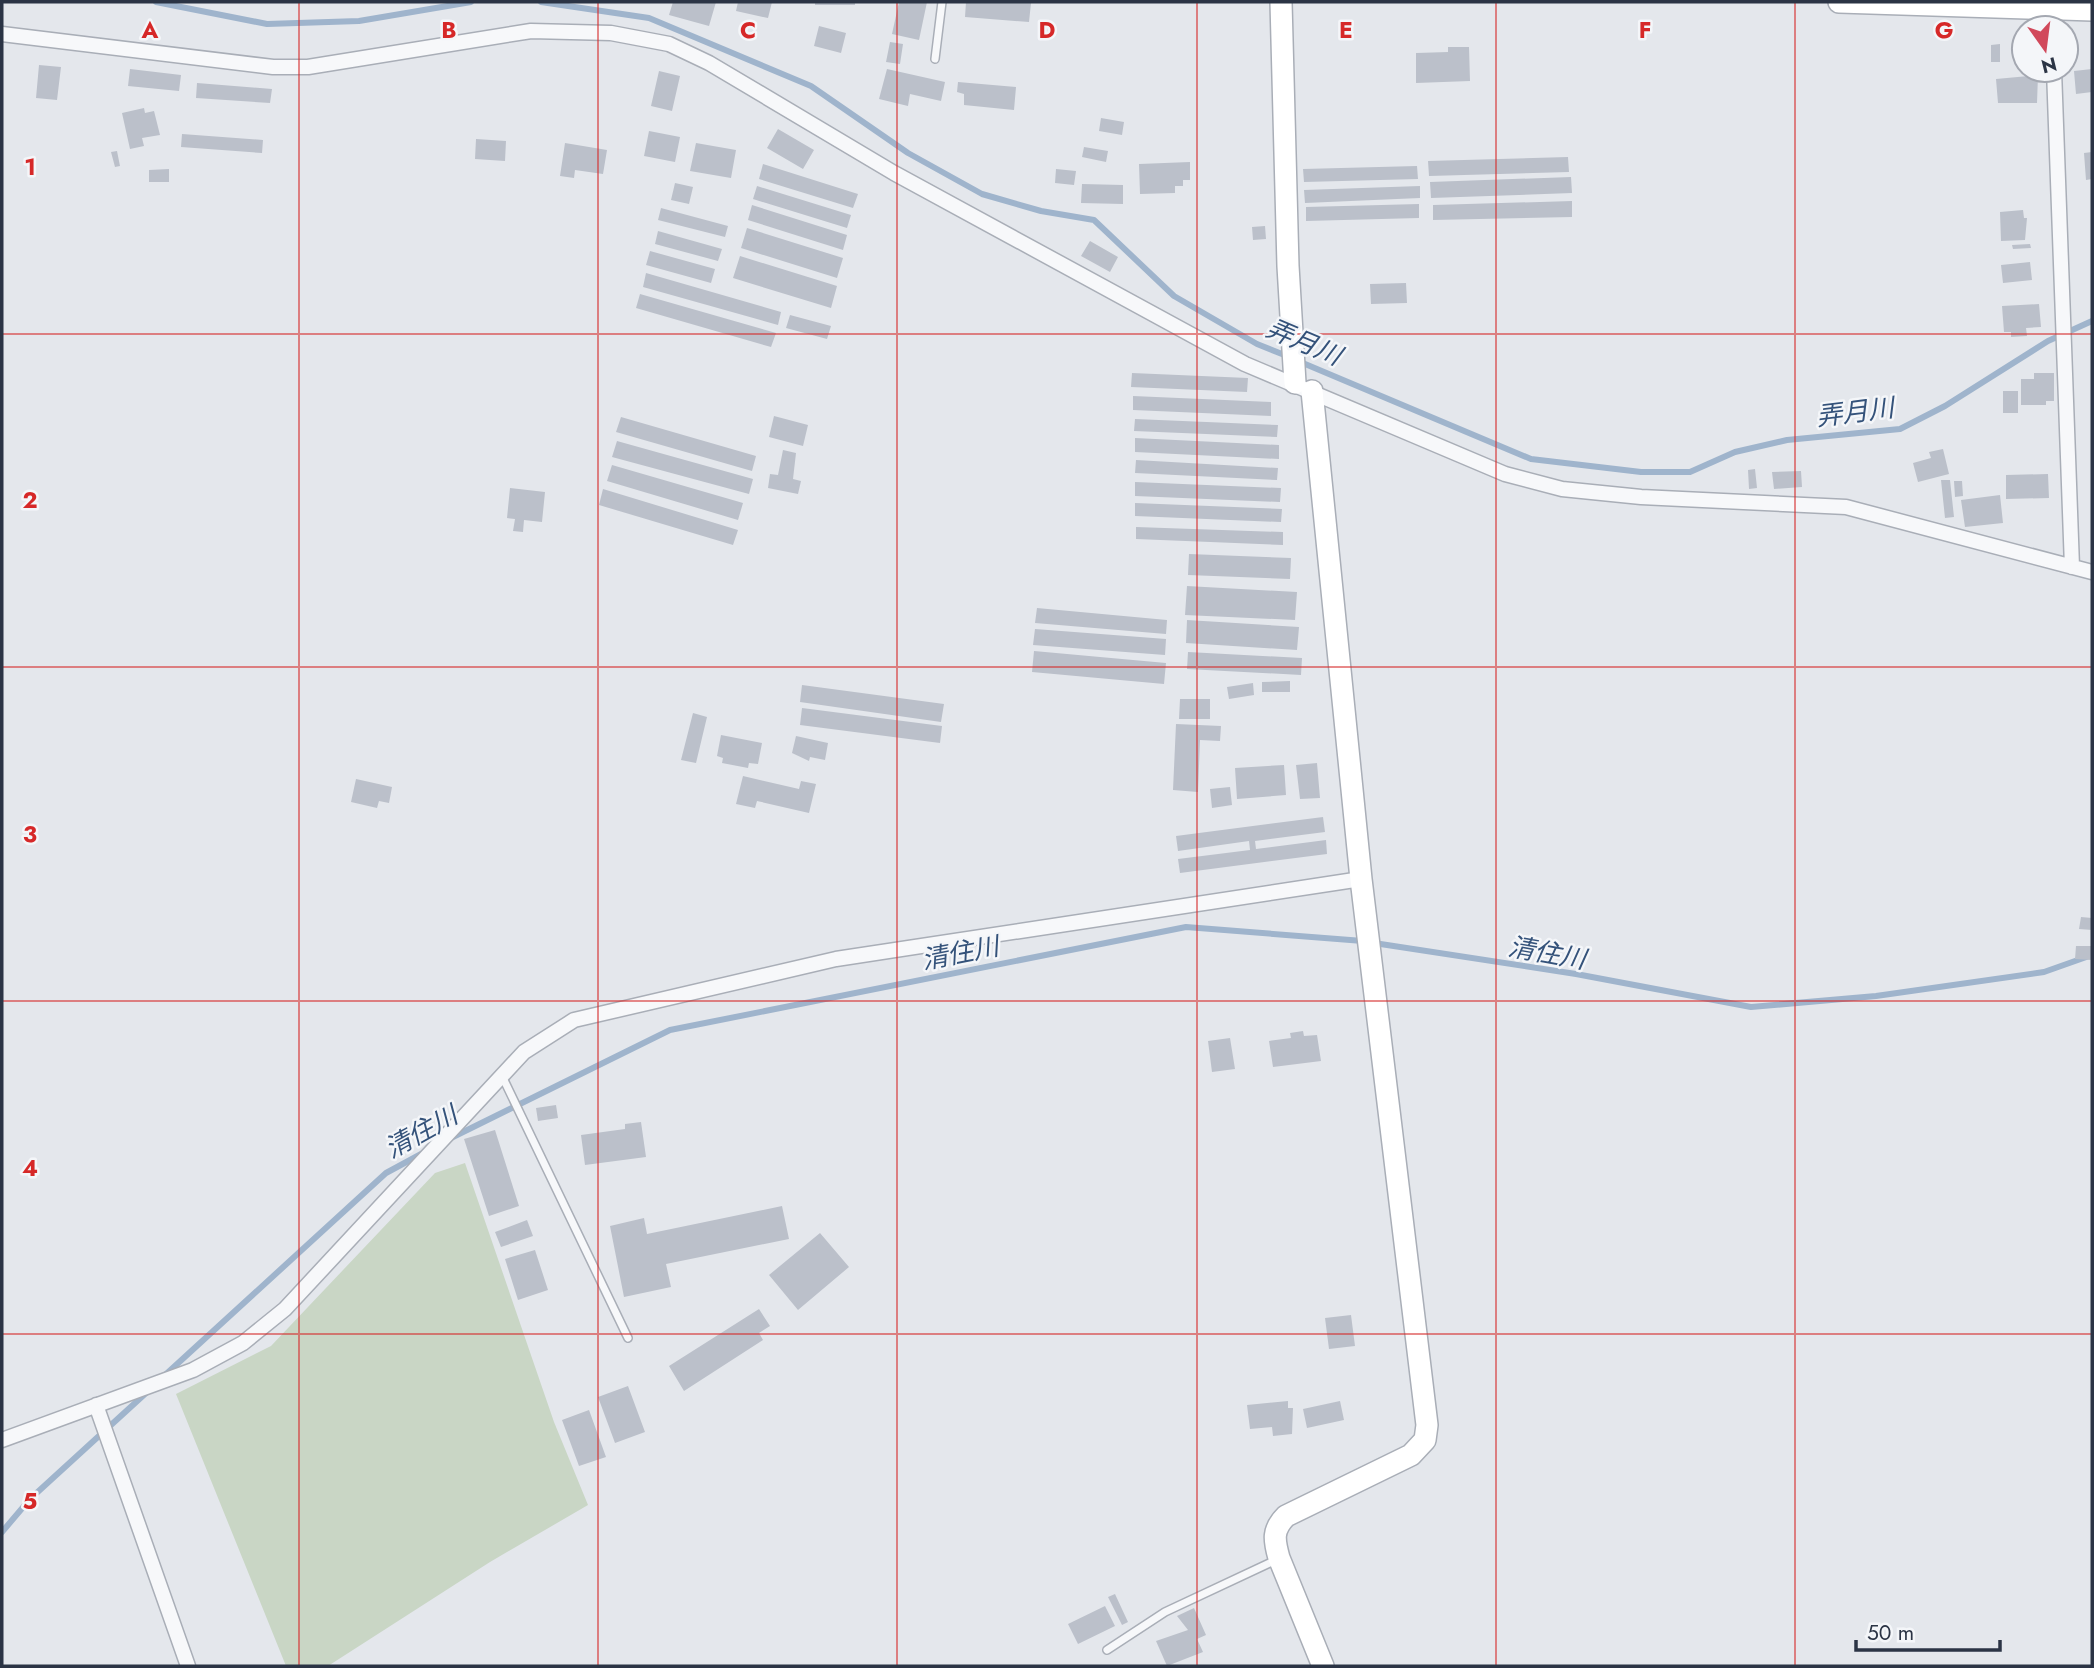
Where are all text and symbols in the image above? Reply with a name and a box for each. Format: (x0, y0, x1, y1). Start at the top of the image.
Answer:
text: A (141, 13, 159, 47)
text: B (441, 13, 457, 47)
text: C (740, 13, 756, 47)
text: D (1039, 13, 1056, 47)
text: E (1339, 13, 1353, 47)
text: F (1639, 13, 1651, 47)
text: G (1935, 13, 1953, 47)
north arrow (2010, 14, 2080, 84)
text: N (2038, 50, 2060, 80)
text: 1 (24, 150, 36, 184)
water label: 弄月川 (1261, 309, 1350, 376)
water label: 弄月川 (1814, 388, 1899, 436)
text: 2 (22, 483, 38, 517)
text: 3 (23, 817, 37, 851)
water label: 清住川 (918, 926, 1005, 979)
water label: 清住川 (1505, 928, 1592, 979)
water label: 清住川 (378, 1095, 467, 1168)
text: 4 (22, 1151, 38, 1185)
text: 5 (23, 1484, 37, 1518)
scale bar (1856, 1608, 2000, 1652)
text: 50 m (1867, 1618, 1914, 1648)

